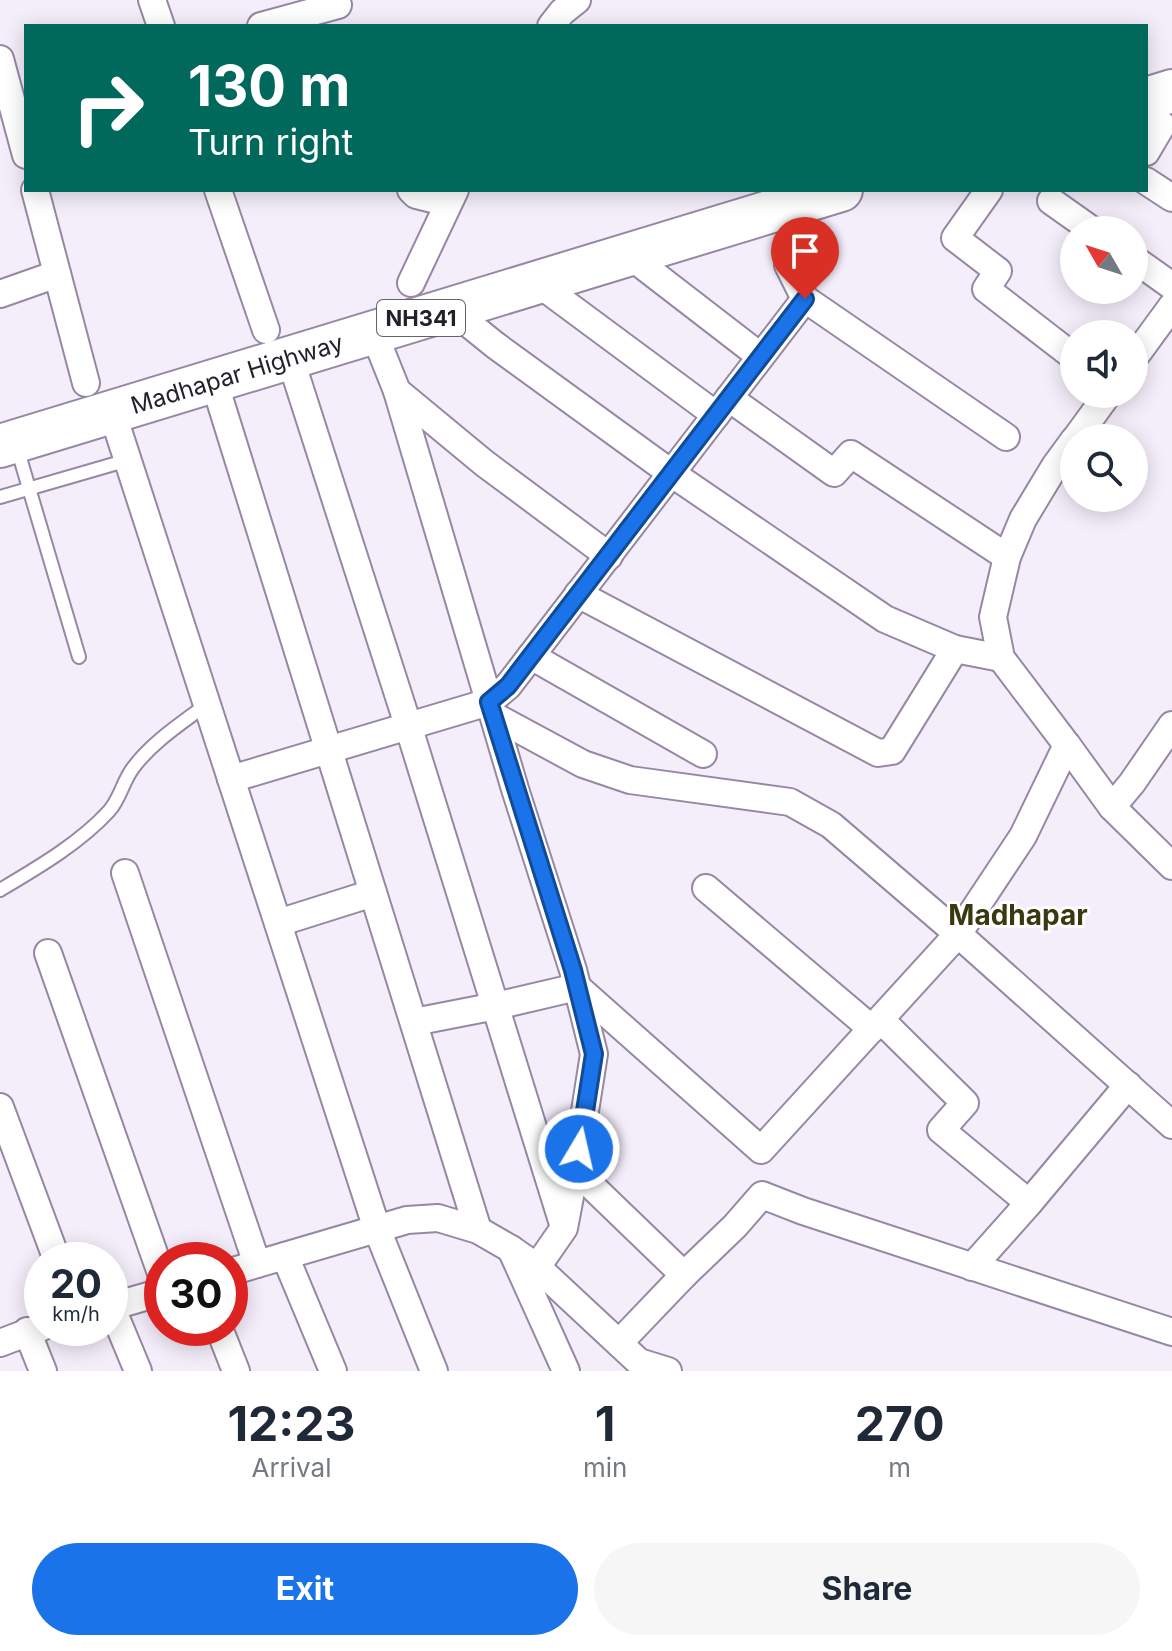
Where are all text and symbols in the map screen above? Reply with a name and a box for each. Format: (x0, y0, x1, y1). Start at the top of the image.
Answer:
text: 130 m (188, 52, 350, 120)
icon: right (56, 56, 160, 160)
text: Turn right (188, 120, 353, 164)
north arrow (1060, 216, 1148, 304)
map controls (1060, 216, 1148, 512)
pin (771, 217, 839, 299)
icon: arrive (783, 229, 827, 273)
road number: NH341 (377, 300, 465, 336)
button: sound (1060, 320, 1148, 408)
street label: Madhapar Highway (127, 328, 347, 420)
button: search (1060, 424, 1148, 512)
district label: Madhapar (948, 898, 1088, 932)
position arrow (537, 1107, 621, 1191)
speed limit sign: 30 (144, 1242, 248, 1346)
text: 20 (50, 1259, 102, 1308)
text: km/h (52, 1302, 100, 1326)
text: 12:23 (227, 1394, 356, 1453)
text: 1 (595, 1394, 616, 1453)
text: 270 (855, 1394, 945, 1453)
text: Arrival (251, 1452, 331, 1483)
text: min (583, 1452, 627, 1483)
text: m (888, 1452, 911, 1483)
button: Exit (32, 1543, 578, 1635)
button: Share (594, 1543, 1140, 1635)

